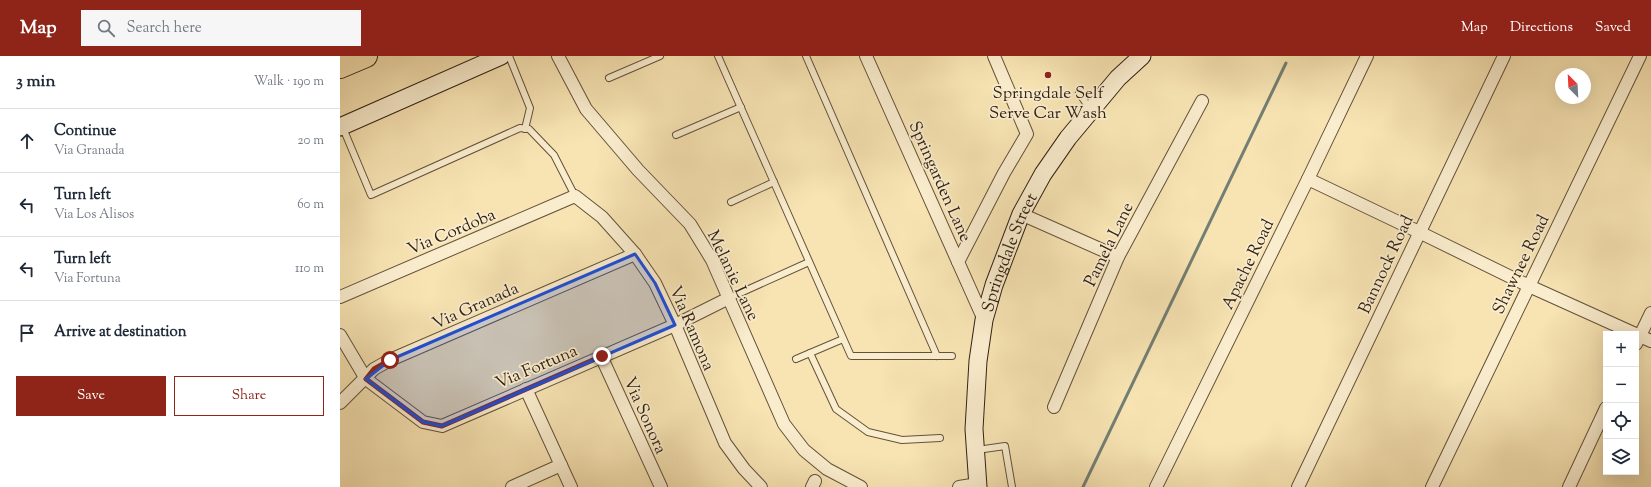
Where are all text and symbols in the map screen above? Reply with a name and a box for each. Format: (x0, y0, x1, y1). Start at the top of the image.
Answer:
search box (81, 10, 361, 46)
text: Map (20, 15, 57, 42)
icon: search (95, 17, 117, 39)
text: Search here (127, 18, 202, 39)
text: Map (1461, 18, 1488, 38)
text: Directions (1510, 18, 1573, 38)
text: Saved (1595, 18, 1631, 38)
north arrow (1555, 68, 1591, 104)
text: 3 min (16, 70, 55, 94)
marker: Springdale Self Serve Car Wash (1043, 70, 1053, 80)
text: Walk · 190 m (254, 73, 324, 91)
place label: Springdale Self Serve Car Wash (989, 82, 1107, 126)
street label: Springarden Lane (902, 118, 977, 246)
text: Continue (54, 121, 116, 142)
icon: ahead (16, 130, 38, 152)
text: 20 m (298, 132, 324, 150)
text: Via Granada (54, 142, 125, 160)
text: Turn left (54, 185, 111, 206)
street label: Springdale Street (977, 189, 1045, 315)
icon: left (16, 194, 38, 216)
text: 60 m (297, 196, 324, 214)
street label: Pamela Lane (1079, 199, 1141, 291)
street label: Via Cordoba (404, 203, 500, 262)
text: Via Los Alisos (54, 206, 134, 224)
street label: Bannock Road (1353, 211, 1420, 318)
street label: Shawnee Road (1487, 211, 1556, 319)
street label: Apache Road (1217, 215, 1281, 314)
street label: Melanie Lane (700, 227, 765, 325)
text: Turn left (54, 249, 111, 270)
icon: left (16, 258, 38, 280)
text: 110 m (295, 260, 324, 278)
text: Via Fortuna (54, 270, 121, 288)
street label: Via Granada (429, 277, 523, 337)
street label: Via Ramona (663, 283, 720, 375)
icon: arrive (16, 322, 38, 344)
text: Arrive at destination (54, 322, 187, 343)
map controls (1603, 331, 1639, 475)
button: + (1603, 331, 1639, 367)
street label: Via Fortuna (492, 340, 582, 396)
route end (593, 347, 611, 365)
route start (381, 351, 399, 369)
button: − (1603, 367, 1639, 403)
street label: Via Sonora (617, 374, 672, 458)
button: Save (16, 376, 166, 416)
button: Share (174, 376, 324, 416)
button: locate (1603, 403, 1639, 439)
button: layers (1603, 439, 1639, 475)

